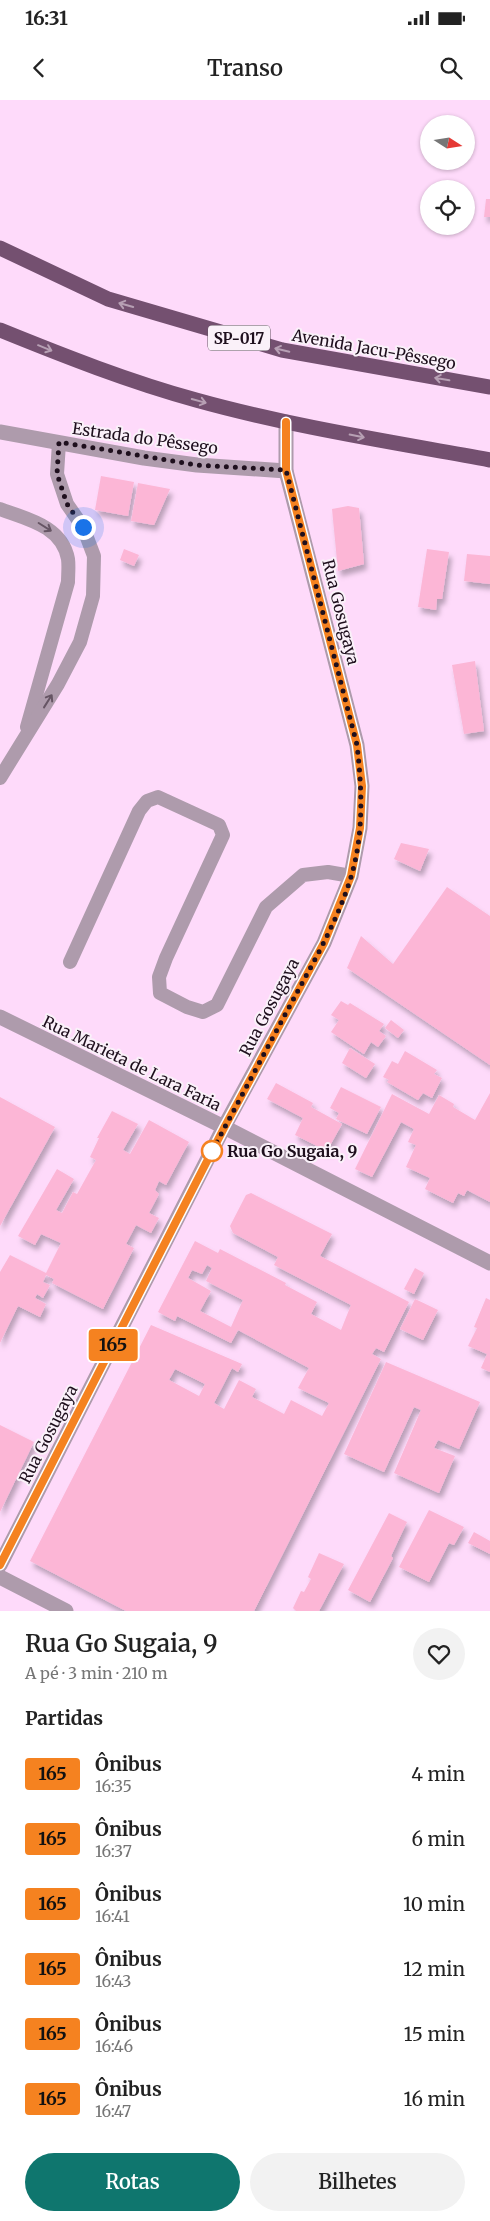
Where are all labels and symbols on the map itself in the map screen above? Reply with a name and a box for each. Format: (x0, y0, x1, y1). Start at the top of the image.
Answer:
north arrow (420, 115, 475, 170)
one-way arrow (118, 299, 134, 309)
street label: Avenida Jacu-Pêssego (289, 325, 458, 373)
road number: SP-017 (208, 326, 270, 350)
one-way arrow (37, 344, 52, 353)
one-way arrow (275, 345, 291, 354)
one-way arrow (434, 373, 450, 383)
one-way arrow (190, 396, 206, 406)
street label: Estrada do Pêssego (71, 418, 219, 458)
one-way arrow (349, 431, 365, 441)
your location (71, 515, 96, 540)
one-way arrow (37, 523, 51, 533)
street label: Rua Gosugaya (318, 557, 364, 667)
one-way arrow (43, 694, 53, 708)
street label: Rua Gosugaya (235, 954, 303, 1059)
street label: Rua Marieta de Lara Faria (39, 1011, 225, 1115)
marker: Rua Go Sugaia, 9 (201, 1140, 223, 1162)
place label: Rua Go Sugaia, 9 (227, 1141, 358, 1162)
line badge: 165 (84, 1329, 142, 1361)
street label: Rua Gosugaya (15, 1381, 82, 1487)

